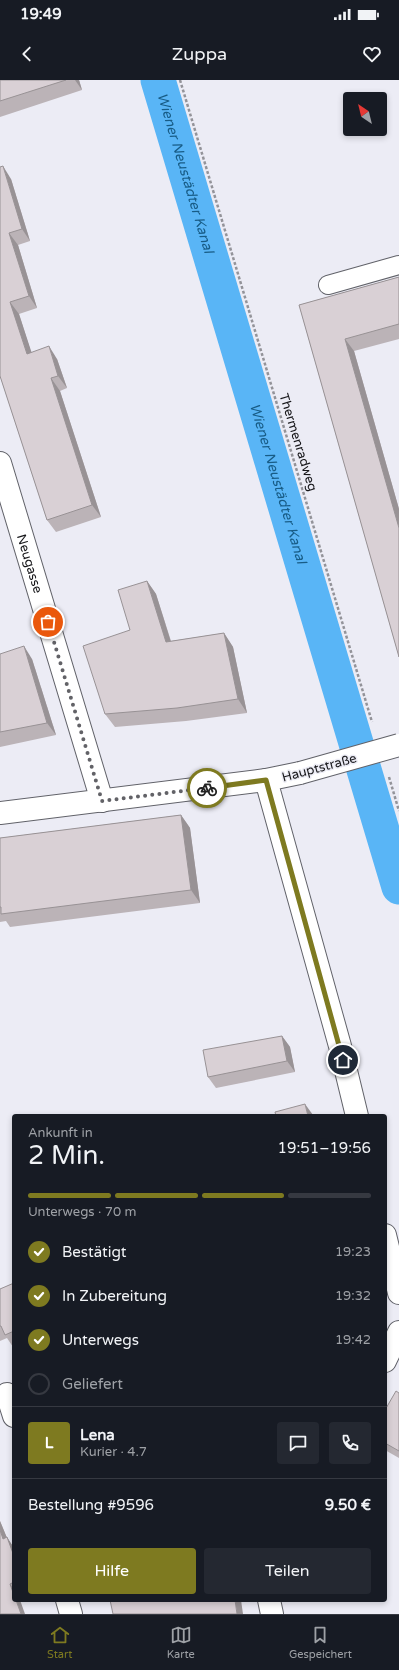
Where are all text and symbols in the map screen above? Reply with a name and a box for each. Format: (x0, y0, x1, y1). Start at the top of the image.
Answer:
text: 19:49 (20, 5, 62, 23)
icon: back (16, 43, 38, 65)
text: Zuppa (172, 43, 227, 65)
icon: heart (361, 43, 383, 65)
water label: Wiener Neustädter Kanal (153, 91, 218, 257)
north arrow (343, 92, 387, 136)
map controls (343, 92, 387, 136)
street label: Thermenradweg (276, 391, 321, 493)
water label: Wiener Neustädter Kanal (246, 401, 310, 567)
street label: Neugasse (13, 532, 46, 595)
pin (31, 605, 65, 639)
icon: bag (37, 611, 59, 633)
street label: Hauptstraße (280, 750, 358, 786)
courier (187, 768, 227, 808)
icon: bike (196, 777, 218, 799)
pin (326, 1043, 360, 1077)
icon: home (332, 1049, 354, 1071)
text: Ankunft in (28, 1125, 93, 1141)
text: 19:51–19:56 (278, 1139, 371, 1157)
text: 2 Min. (28, 1140, 105, 1171)
text: Unterwegs · 70 m (28, 1204, 136, 1220)
icon: check (28, 1241, 50, 1263)
text: Bestätigt (62, 1243, 127, 1261)
text: 19:23 (335, 1244, 371, 1260)
icon: check (28, 1285, 50, 1307)
text: In Zubereitung (62, 1287, 167, 1305)
text: 19:32 (335, 1288, 371, 1304)
icon: check (28, 1329, 50, 1351)
text: Unterwegs (62, 1331, 139, 1349)
text: 19:42 (335, 1332, 371, 1348)
text: Geliefert (62, 1375, 123, 1393)
button: chat (277, 1422, 319, 1464)
button: phone (329, 1422, 371, 1464)
text: Lena (80, 1426, 115, 1444)
text: L (45, 1434, 53, 1452)
text: Kurier · 4.7 (80, 1444, 147, 1460)
text: Bestellung #9596 (28, 1496, 154, 1514)
text: 9.50 € (325, 1496, 371, 1514)
button: Hilfe (28, 1548, 196, 1594)
button: Teilen (204, 1548, 371, 1594)
tab: Start (47, 1624, 72, 1661)
tab: Karte (167, 1624, 195, 1661)
tab: Gespeichert (289, 1624, 352, 1661)

